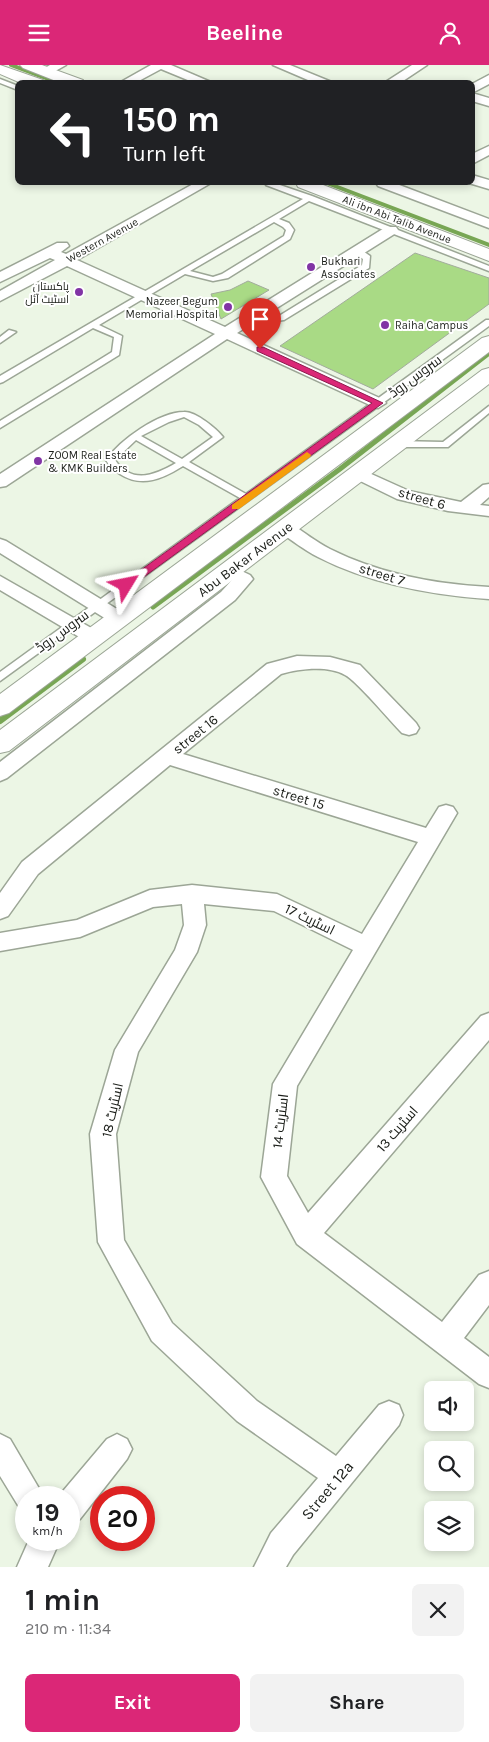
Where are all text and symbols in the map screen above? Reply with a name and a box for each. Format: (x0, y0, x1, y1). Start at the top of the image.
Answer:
icon: menu (25, 19, 53, 47)
icon: person (436, 19, 464, 47)
text: Beeline (206, 20, 283, 46)
text: 150 m (123, 99, 220, 140)
icon: left (40, 100, 105, 165)
text: Turn left (123, 141, 206, 167)
street label: Ali ibn Abi Talib Avenue (341, 193, 453, 246)
street label: Western Avenue (64, 215, 141, 266)
place label: Bukhari Associates (321, 255, 376, 281)
marker: Bukhari Associates (305, 261, 317, 273)
place label: پاکستان اسٹیٹ آئل (25, 280, 69, 306)
marker: پاکستان اسٹیٹ آئل (73, 286, 85, 298)
place label: Nazeer Begum Memorial Hospital (126, 295, 218, 321)
pin (239, 298, 281, 349)
marker: Nazeer Begum Memorial Hospital (222, 301, 234, 313)
icon: arrive (246, 305, 274, 333)
marker: Raiha Campus (379, 319, 391, 331)
place label: Raiha Campus (395, 319, 469, 332)
street label: سروس روڈ (385, 351, 445, 401)
place label: ZOOM Real Estate & KMK Builders (48, 449, 137, 475)
marker: ZOOM Real Estate & KMK Builders (32, 455, 44, 467)
street label: street 6 (396, 484, 448, 513)
street label: Abu Bakar Avenue (194, 518, 296, 601)
position arrow (99, 558, 151, 610)
street label: street 7 (357, 559, 407, 590)
street label: سروس روڈ (32, 606, 92, 656)
street label: street 16 (169, 711, 221, 758)
street label: street 15 (271, 782, 327, 813)
street label: اسٹریٹ 17 (282, 900, 337, 939)
street label: اسٹریٹ 18 (98, 1081, 127, 1139)
street label: اسٹریٹ 14 (269, 1093, 292, 1149)
street label: اسٹریٹ 13 (373, 1103, 422, 1156)
map controls (424, 1381, 474, 1551)
button: sound (424, 1381, 474, 1431)
button: search (424, 1441, 474, 1491)
street label: Street 12a (297, 1457, 358, 1524)
speed limit sign: 20 (90, 1486, 155, 1551)
text: 19 (35, 1498, 60, 1527)
button: layers (424, 1501, 474, 1551)
text: km/h (32, 1524, 63, 1538)
text: 1 min (25, 1582, 100, 1618)
button: close (412, 1584, 464, 1636)
text: 210 m · 11:34 (25, 1619, 111, 1638)
button: Exit (25, 1674, 240, 1732)
button: Share (250, 1674, 464, 1732)

